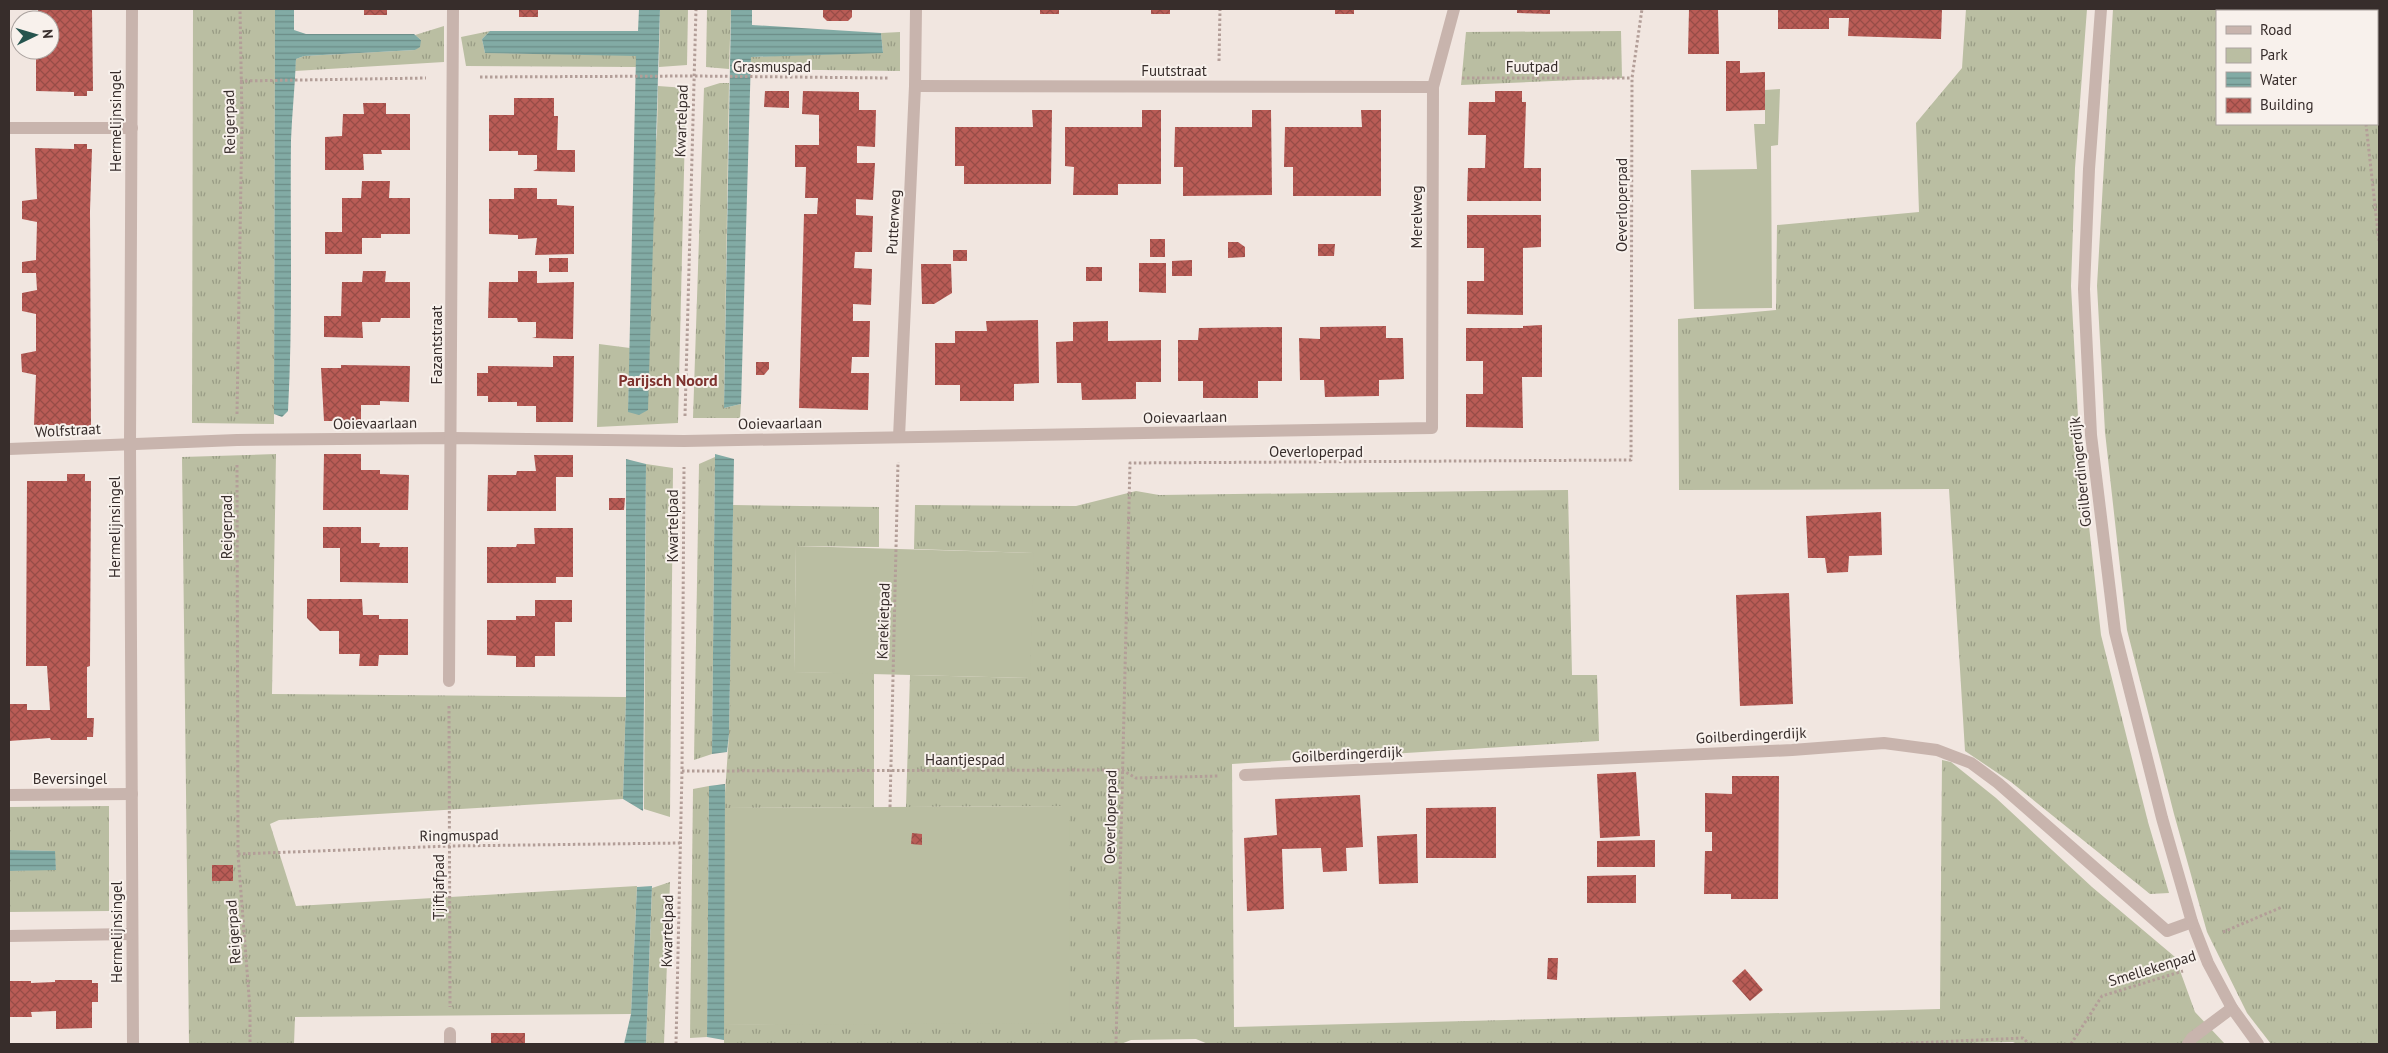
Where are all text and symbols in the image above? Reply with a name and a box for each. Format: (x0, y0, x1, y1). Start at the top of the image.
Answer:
north arrow (10, 10, 60, 60)
legend (2216, 10, 2378, 125)
text: Road (2260, 20, 2292, 39)
text: N (39, 28, 57, 39)
text: Park (2260, 45, 2288, 64)
street label: Grasmuspad (733, 57, 811, 76)
street label: Fuutpad (1506, 57, 1558, 76)
street label: Fuutstraat (1141, 61, 1207, 80)
street label: Hermelijnsingel (106, 69, 125, 172)
text: Water (2260, 70, 2297, 89)
street label: Kwartelpad (670, 84, 692, 158)
street label: Reigerpad (219, 90, 239, 154)
text: Building (2260, 95, 2314, 114)
street label: Oeverloperpad (1612, 158, 1631, 252)
street label: Merelweg (1407, 186, 1426, 248)
street label: Putterweg (882, 189, 904, 255)
street label: Fazantstraat (427, 305, 446, 385)
district label: Parijsch Noord (618, 370, 718, 390)
street label: Ooievaarlaan (1143, 407, 1227, 427)
street label: Ooievaarlaan (333, 413, 417, 433)
street label: Ooievaarlaan (738, 413, 822, 433)
street label: Goilberdingerdijk (2065, 415, 2095, 528)
street label: Wolfstraat (35, 419, 101, 441)
street label: Oeverloperpad (1269, 442, 1363, 461)
street label: Hermelijnsingel (105, 475, 124, 578)
street label: Kwartelpad (663, 490, 682, 562)
street label: Reigerpad (217, 495, 236, 559)
street label: Karekietpad (872, 582, 894, 660)
street label: Goilberdingerdijk (1695, 723, 1808, 747)
street label: Goilberdingerdijk (1291, 742, 1404, 766)
street label: Haantjespad (925, 750, 1005, 769)
street label: Beversingel (33, 769, 108, 788)
street label: Oeverloperpad (1100, 770, 1120, 864)
street label: Ringmuspad (419, 825, 499, 845)
street label: Tjiftjafpad (429, 854, 448, 920)
street label: Hermelijnsingel (107, 880, 126, 983)
street label: Kwartelpad (657, 894, 677, 968)
street label: Reigerpad (221, 899, 245, 965)
street label: Smellekenpad (2106, 946, 2198, 990)

